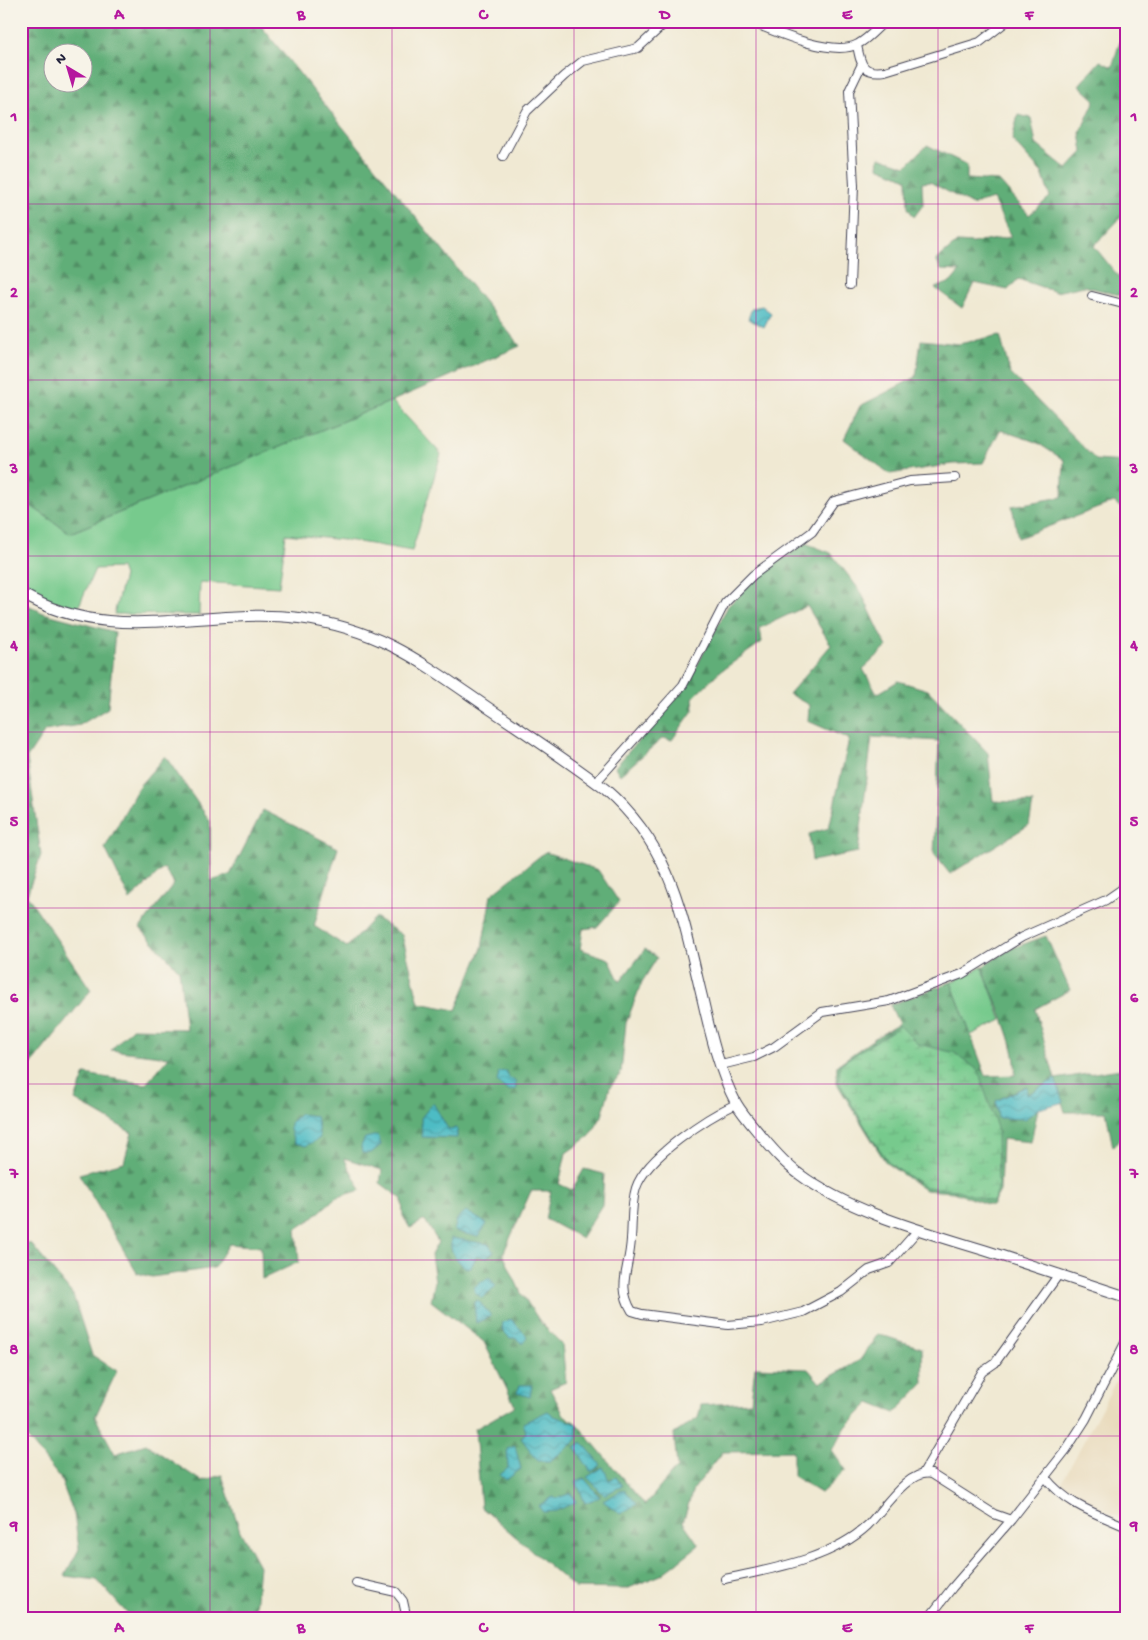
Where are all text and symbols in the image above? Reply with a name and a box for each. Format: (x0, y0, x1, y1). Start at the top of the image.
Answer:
text: A (113, 7, 125, 26)
text: B (296, 7, 306, 26)
text: C (478, 7, 489, 26)
text: D (658, 7, 671, 26)
text: E (842, 7, 853, 26)
text: F (1024, 7, 1035, 26)
north arrow (42, 42, 92, 92)
text: N (53, 50, 70, 69)
text: 1 (10, 109, 17, 128)
text: 1 (1130, 109, 1137, 128)
text: 2 (10, 285, 18, 304)
text: 2 (1130, 285, 1138, 304)
text: 3 (9, 461, 18, 480)
text: 3 (1129, 461, 1138, 480)
text: 4 (9, 638, 18, 657)
text: 4 (1129, 638, 1138, 657)
text: 5 (10, 814, 19, 833)
text: 5 (1130, 814, 1139, 833)
text: 6 (10, 990, 19, 1009)
text: 6 (1130, 990, 1139, 1009)
text: 7 (9, 1166, 19, 1185)
text: 7 (1129, 1166, 1139, 1185)
text: 8 (10, 1342, 19, 1361)
text: 8 (1130, 1342, 1139, 1361)
text: 9 (9, 1518, 18, 1537)
text: 9 (1129, 1518, 1138, 1537)
text: A (113, 1620, 125, 1639)
text: B (296, 1620, 306, 1639)
text: C (478, 1620, 489, 1639)
text: D (658, 1620, 671, 1639)
text: E (842, 1620, 853, 1639)
text: F (1024, 1620, 1035, 1639)

